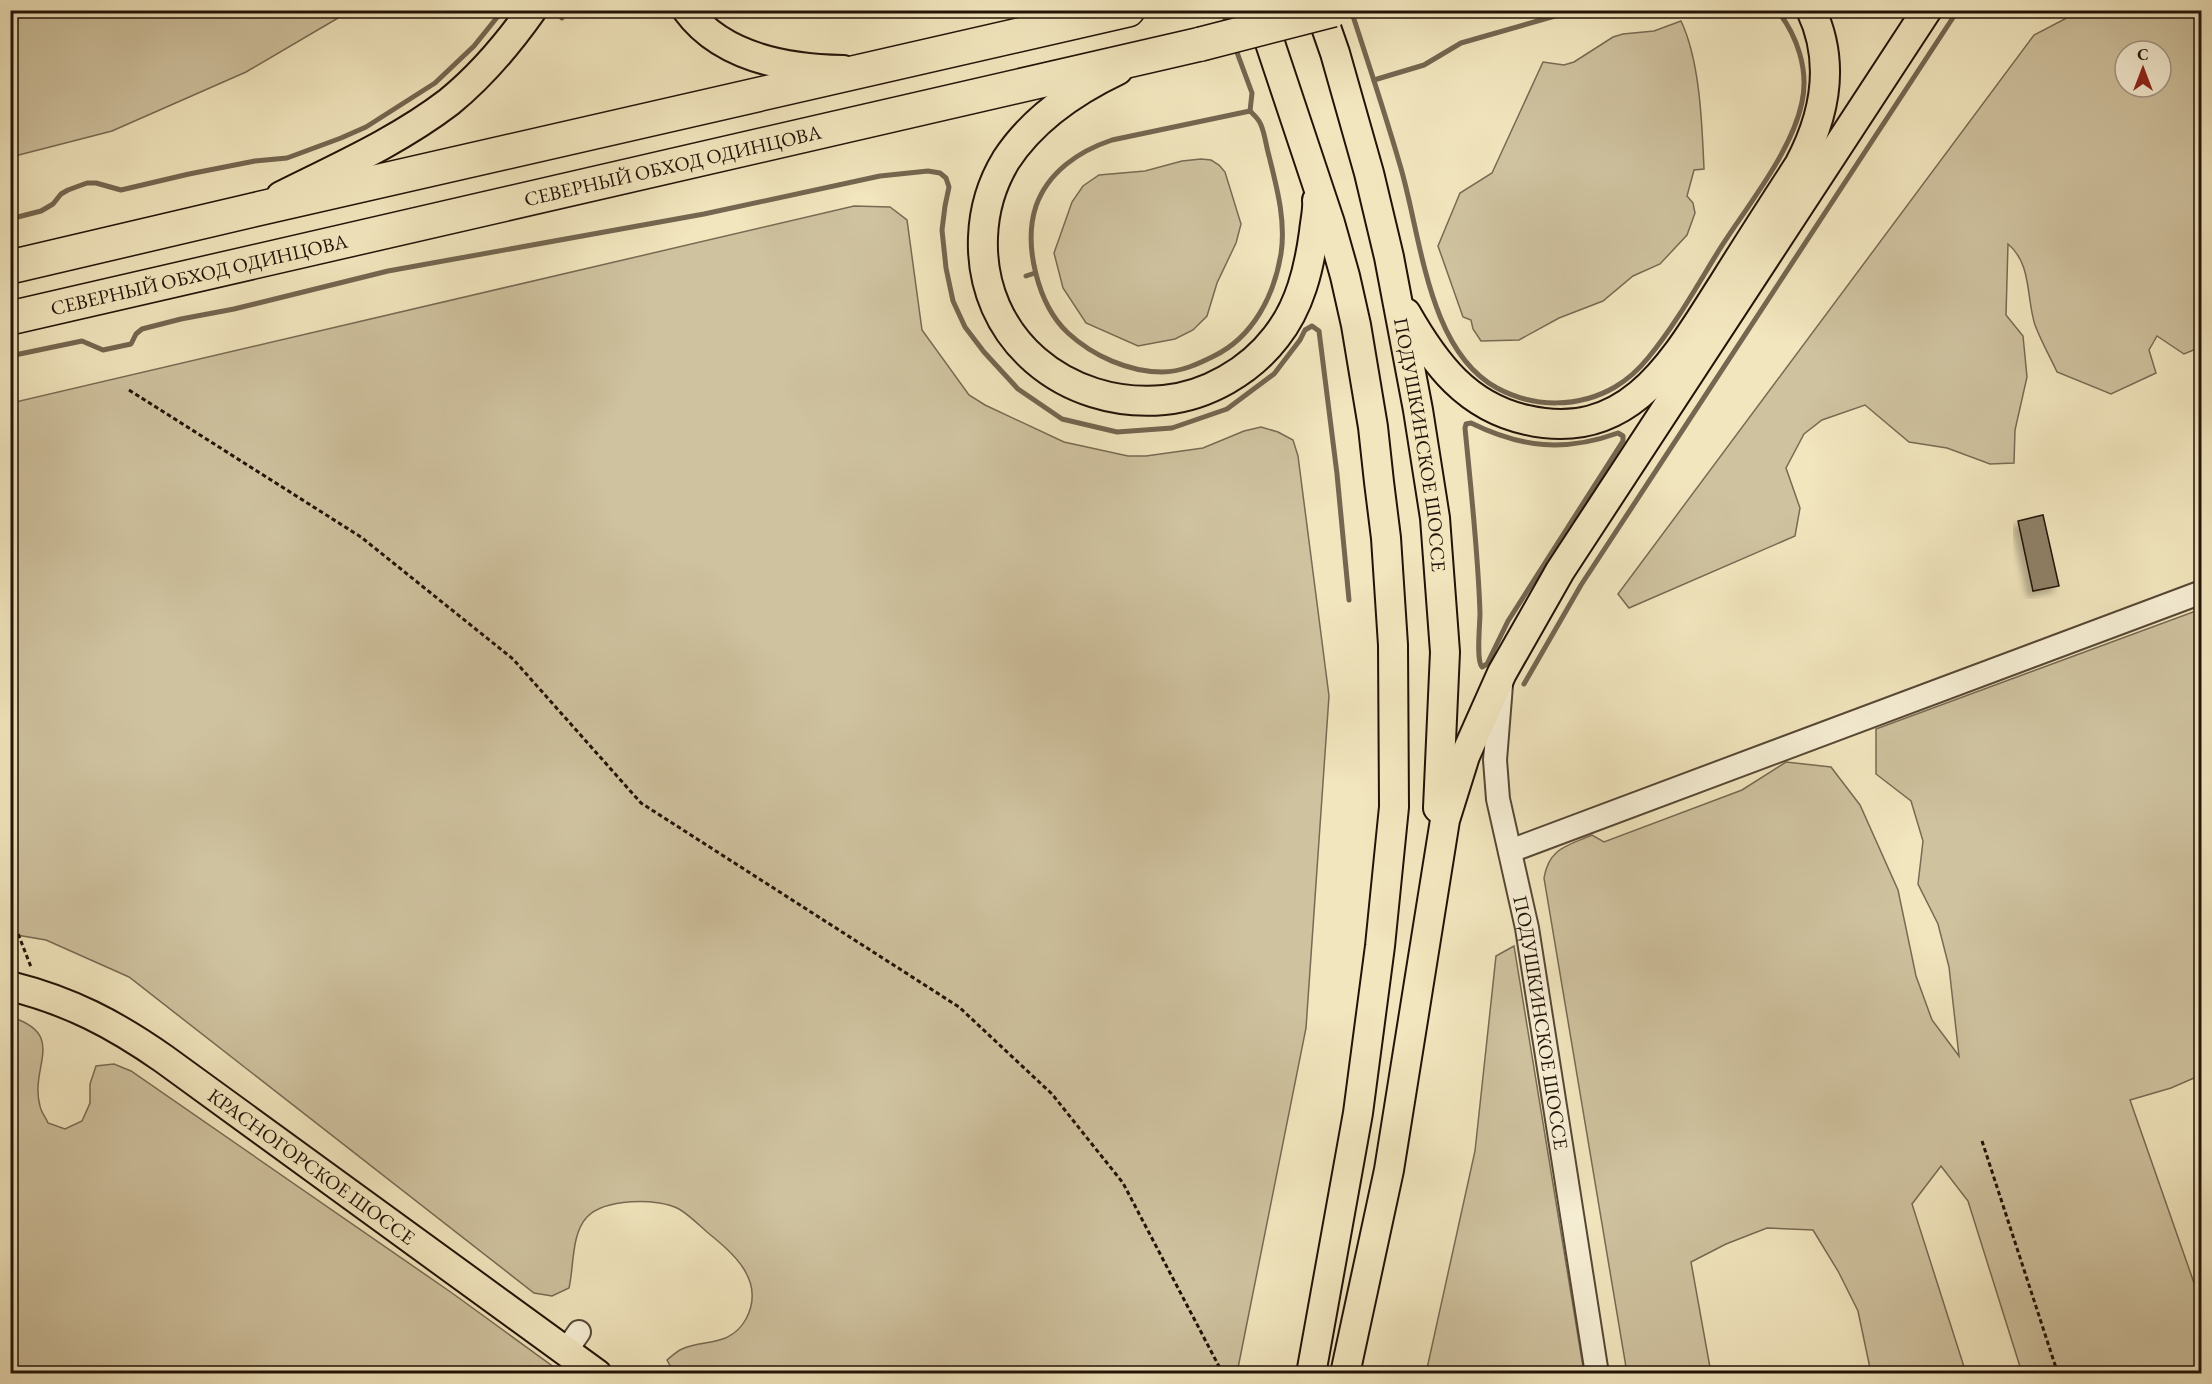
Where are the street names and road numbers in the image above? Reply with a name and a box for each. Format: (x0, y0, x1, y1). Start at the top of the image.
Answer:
street label: СЕВЕРНЫЙ ОБХОД ОДИНЦОВА (522, 119, 824, 212)
street label: СЕВЕРНЫЙ ОБХОД ОДИНЦОВА (48, 228, 350, 321)
street label: ПОДУШКИНСКОЕ ШОССЕ (1388, 315, 1452, 573)
street label: ПОДУШКИНСКОЕ ШОССЕ (1507, 893, 1575, 1151)
street label: КРАСНОГОРСКОЕ ШОССЕ (203, 1082, 420, 1251)

